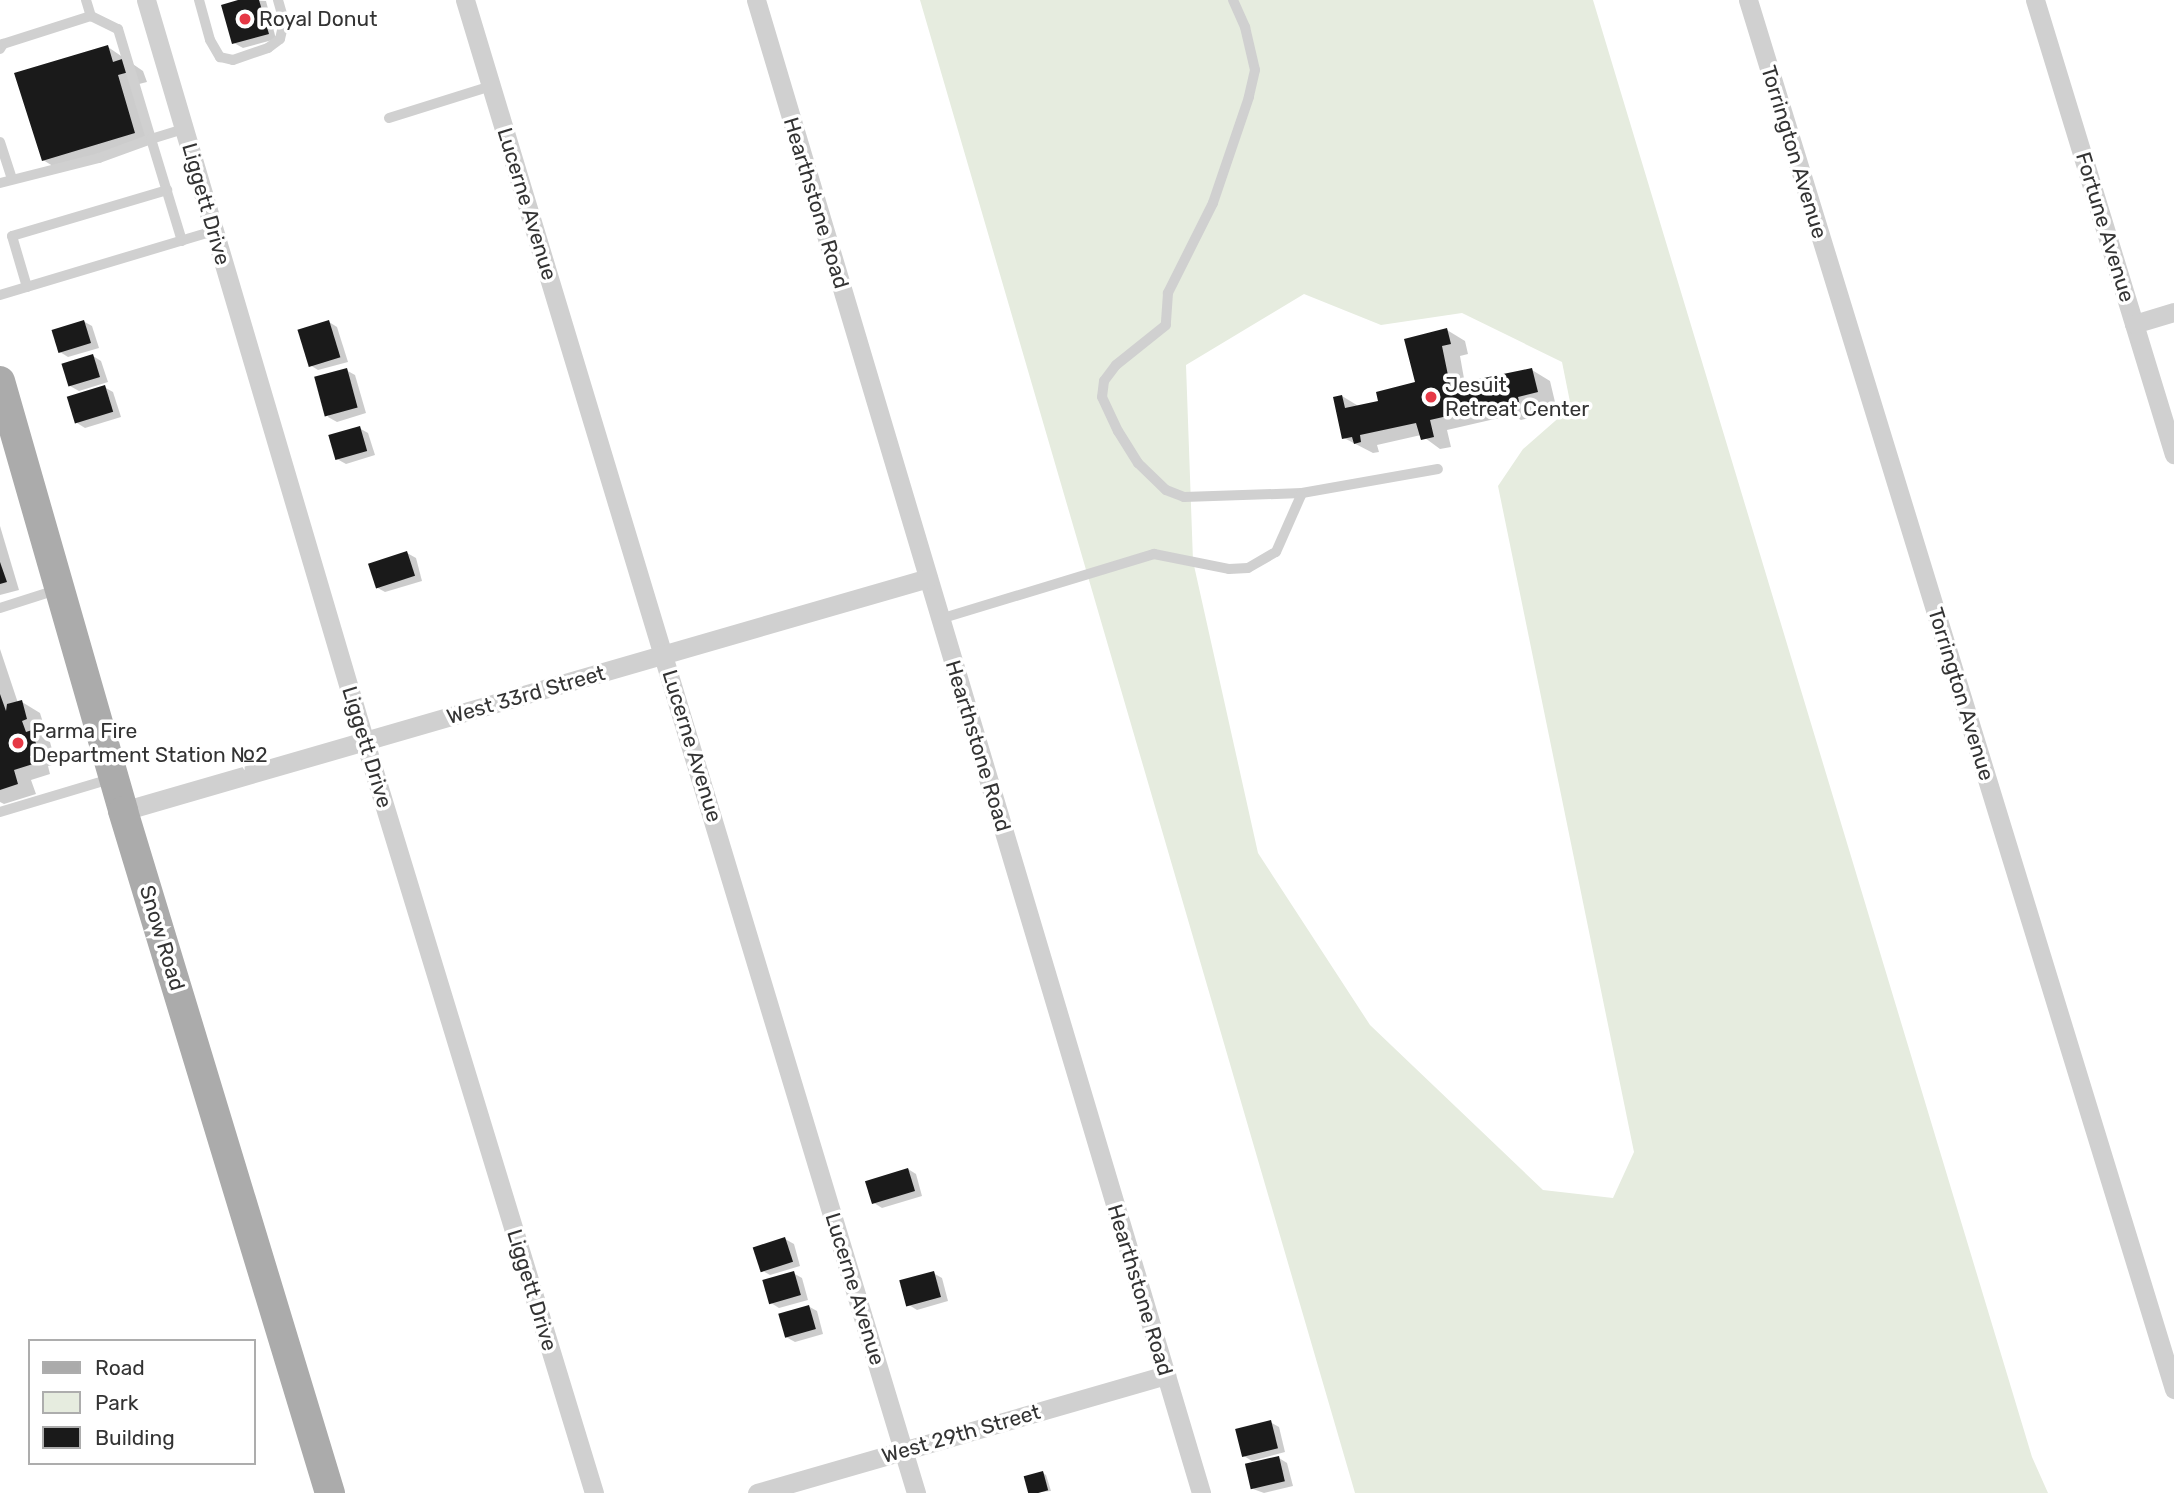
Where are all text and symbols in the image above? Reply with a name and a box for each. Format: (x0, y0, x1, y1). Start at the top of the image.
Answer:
place label: Royal Donut (259, 6, 377, 32)
marker: Royal Donut (237, 11, 253, 27)
street label: Torrington Avenue (1756, 62, 1832, 242)
street label: Hearthstone Road (778, 114, 854, 292)
street label: Lucerne Avenue (492, 124, 562, 284)
street label: Liggett Drive (177, 140, 235, 268)
street label: Fortune Avenue (2070, 149, 2140, 305)
place label: Jesuit Retreat Center (1445, 372, 1589, 422)
marker: Jesuit Retreat Center (1423, 389, 1439, 405)
street label: Torrington Avenue (1923, 604, 1999, 784)
street label: Hearthstone Road (940, 657, 1016, 835)
street label: West 33rd Street (444, 660, 608, 730)
street label: Lucerne Avenue (657, 666, 727, 826)
street label: Liggett Drive (337, 683, 397, 811)
place label: Parma Fire Department Station №2 (32, 718, 267, 768)
marker: Parma Fire Department Station №2 (10, 735, 26, 751)
street label: Snow Road (134, 882, 190, 994)
street label: Hearthstone Road (1102, 1201, 1178, 1379)
street label: Lucerne Avenue (820, 1209, 890, 1369)
street label: Liggett Drive (502, 1226, 562, 1354)
legend (28, 1339, 256, 1465)
text: Road (95, 1355, 145, 1380)
text: Park (95, 1390, 139, 1415)
street label: West 29th Street (879, 1399, 1043, 1469)
text: Building (95, 1425, 175, 1450)

